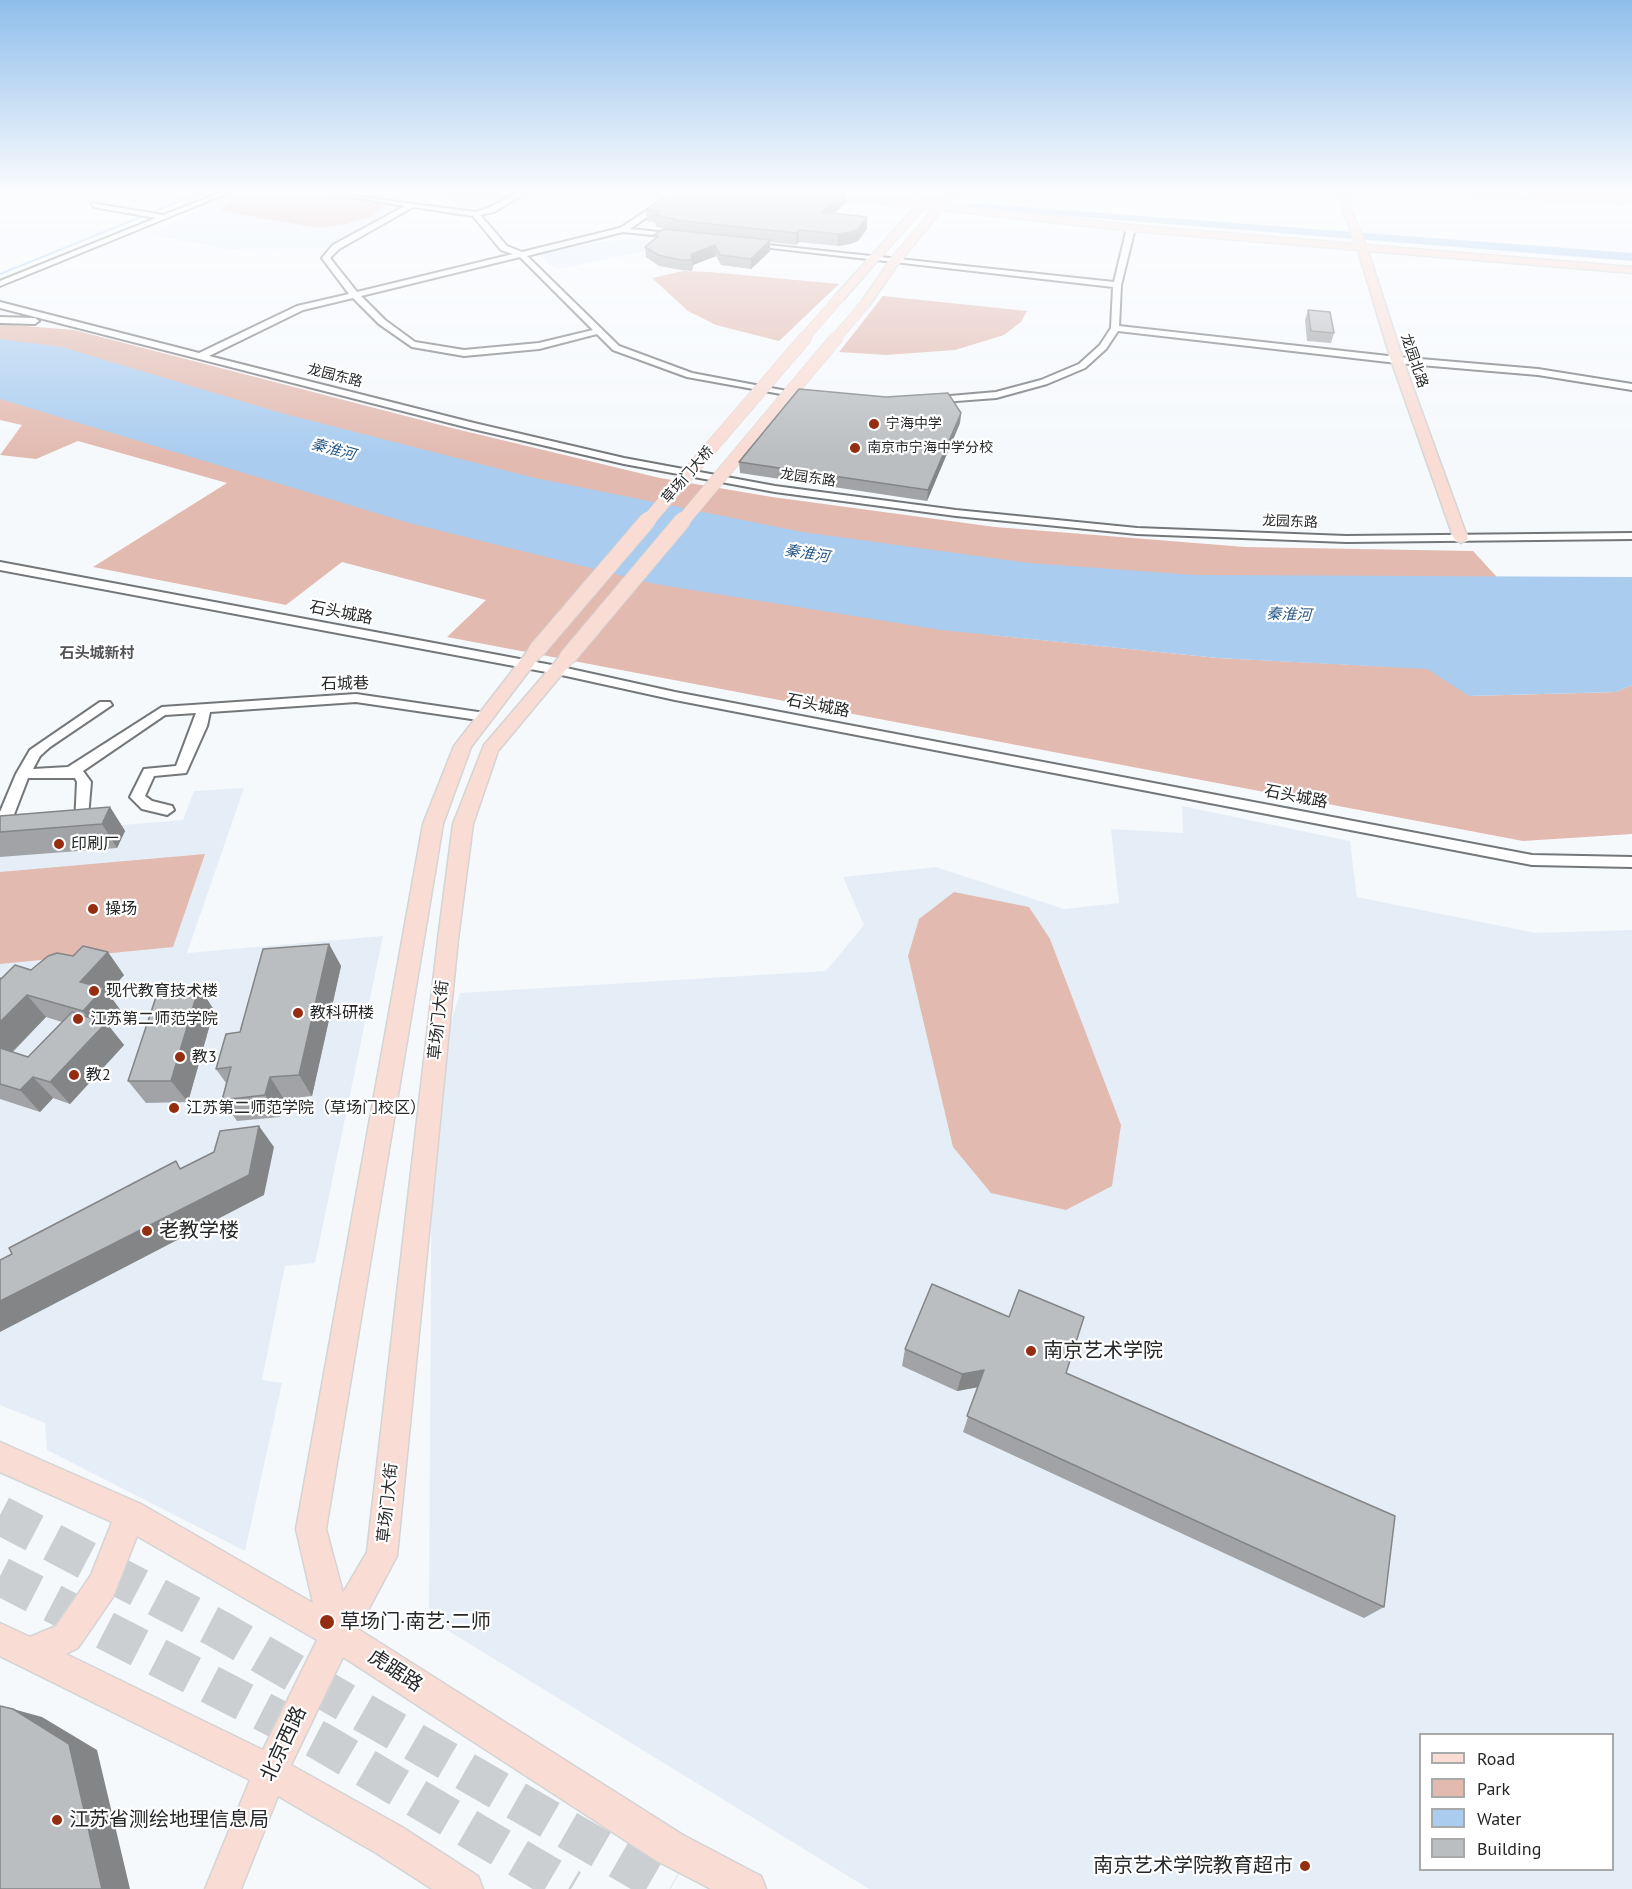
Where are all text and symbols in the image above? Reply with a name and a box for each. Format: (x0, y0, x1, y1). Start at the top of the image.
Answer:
street label: 龙园北路 (1397, 332, 1431, 390)
street label: 龙园东路 (306, 361, 364, 391)
place label: 宁海中学 (886, 416, 942, 432)
marker: 宁海中学 (867, 417, 881, 431)
water label: 秦淮河 (309, 435, 357, 465)
place label: 南京市宁海中学分校 (867, 440, 993, 456)
marker: 南京市宁海中学分校 (848, 441, 862, 455)
street label: 草场门大桥 (659, 443, 717, 507)
street label: 龙园东路 (779, 466, 837, 490)
street label: 龙园东路 (1262, 513, 1318, 531)
water label: 秦淮河 (783, 542, 831, 566)
street label: 石头城路 (308, 597, 374, 629)
water label: 秦淮河 (1266, 605, 1312, 625)
district label: 石头城新村 (60, 645, 134, 663)
street label: 石城巷 (321, 674, 369, 694)
street label: 石头城路 (785, 690, 851, 722)
street label: 石头城路 (1263, 781, 1329, 813)
place label: 印刷厂 (71, 834, 119, 854)
marker: 印刷厂 (52, 837, 66, 851)
place label: 操场 (105, 899, 137, 919)
marker: 操场 (86, 902, 100, 916)
street label: 草场门大街 (425, 979, 453, 1061)
place label: 现代教育技术楼 (106, 981, 218, 1001)
marker: 现代教育技术楼 (87, 984, 101, 998)
place label: 教科研楼 (310, 1003, 374, 1023)
marker: 教科研楼 (291, 1006, 305, 1020)
place label: 江苏第二师范学院 (90, 1009, 218, 1029)
marker: 江苏第二师范学院 (71, 1012, 85, 1026)
place label: 教3 (192, 1047, 217, 1067)
marker: 教3 (173, 1050, 187, 1064)
place label: 教2 (86, 1065, 111, 1085)
marker: 教2 (67, 1068, 81, 1082)
place label: 江苏第二师范学院（草场门校区） (186, 1098, 426, 1118)
marker: 江苏第二师范学院（草场门校区） (167, 1101, 181, 1115)
place label: 老教学楼 (159, 1219, 239, 1243)
marker: 老教学楼 (140, 1224, 154, 1238)
place label: 南京艺术学院 (1043, 1339, 1163, 1363)
marker: 南京艺术学院 (1024, 1344, 1038, 1358)
street label: 草场门大街 (374, 1462, 402, 1544)
place label: 草场门·南艺·二师 (340, 1610, 491, 1634)
marker: 草场门·南艺·二师 (318, 1613, 336, 1631)
street label: 虎踞路 (363, 1645, 427, 1697)
street label: 北京西路 (256, 1703, 312, 1785)
legend (1419, 1733, 1614, 1871)
text: Road (1477, 1747, 1515, 1770)
text: Park (1477, 1777, 1510, 1800)
text: Water (1477, 1807, 1521, 1830)
place label: 江苏省测绘地理信息局 (69, 1808, 269, 1832)
marker: 江苏省测绘地理信息局 (50, 1813, 64, 1827)
text: Building (1477, 1837, 1541, 1860)
place label: 南京艺术学院教育超市 (1093, 1854, 1293, 1878)
marker: 南京艺术学院教育超市 (1298, 1859, 1312, 1873)

